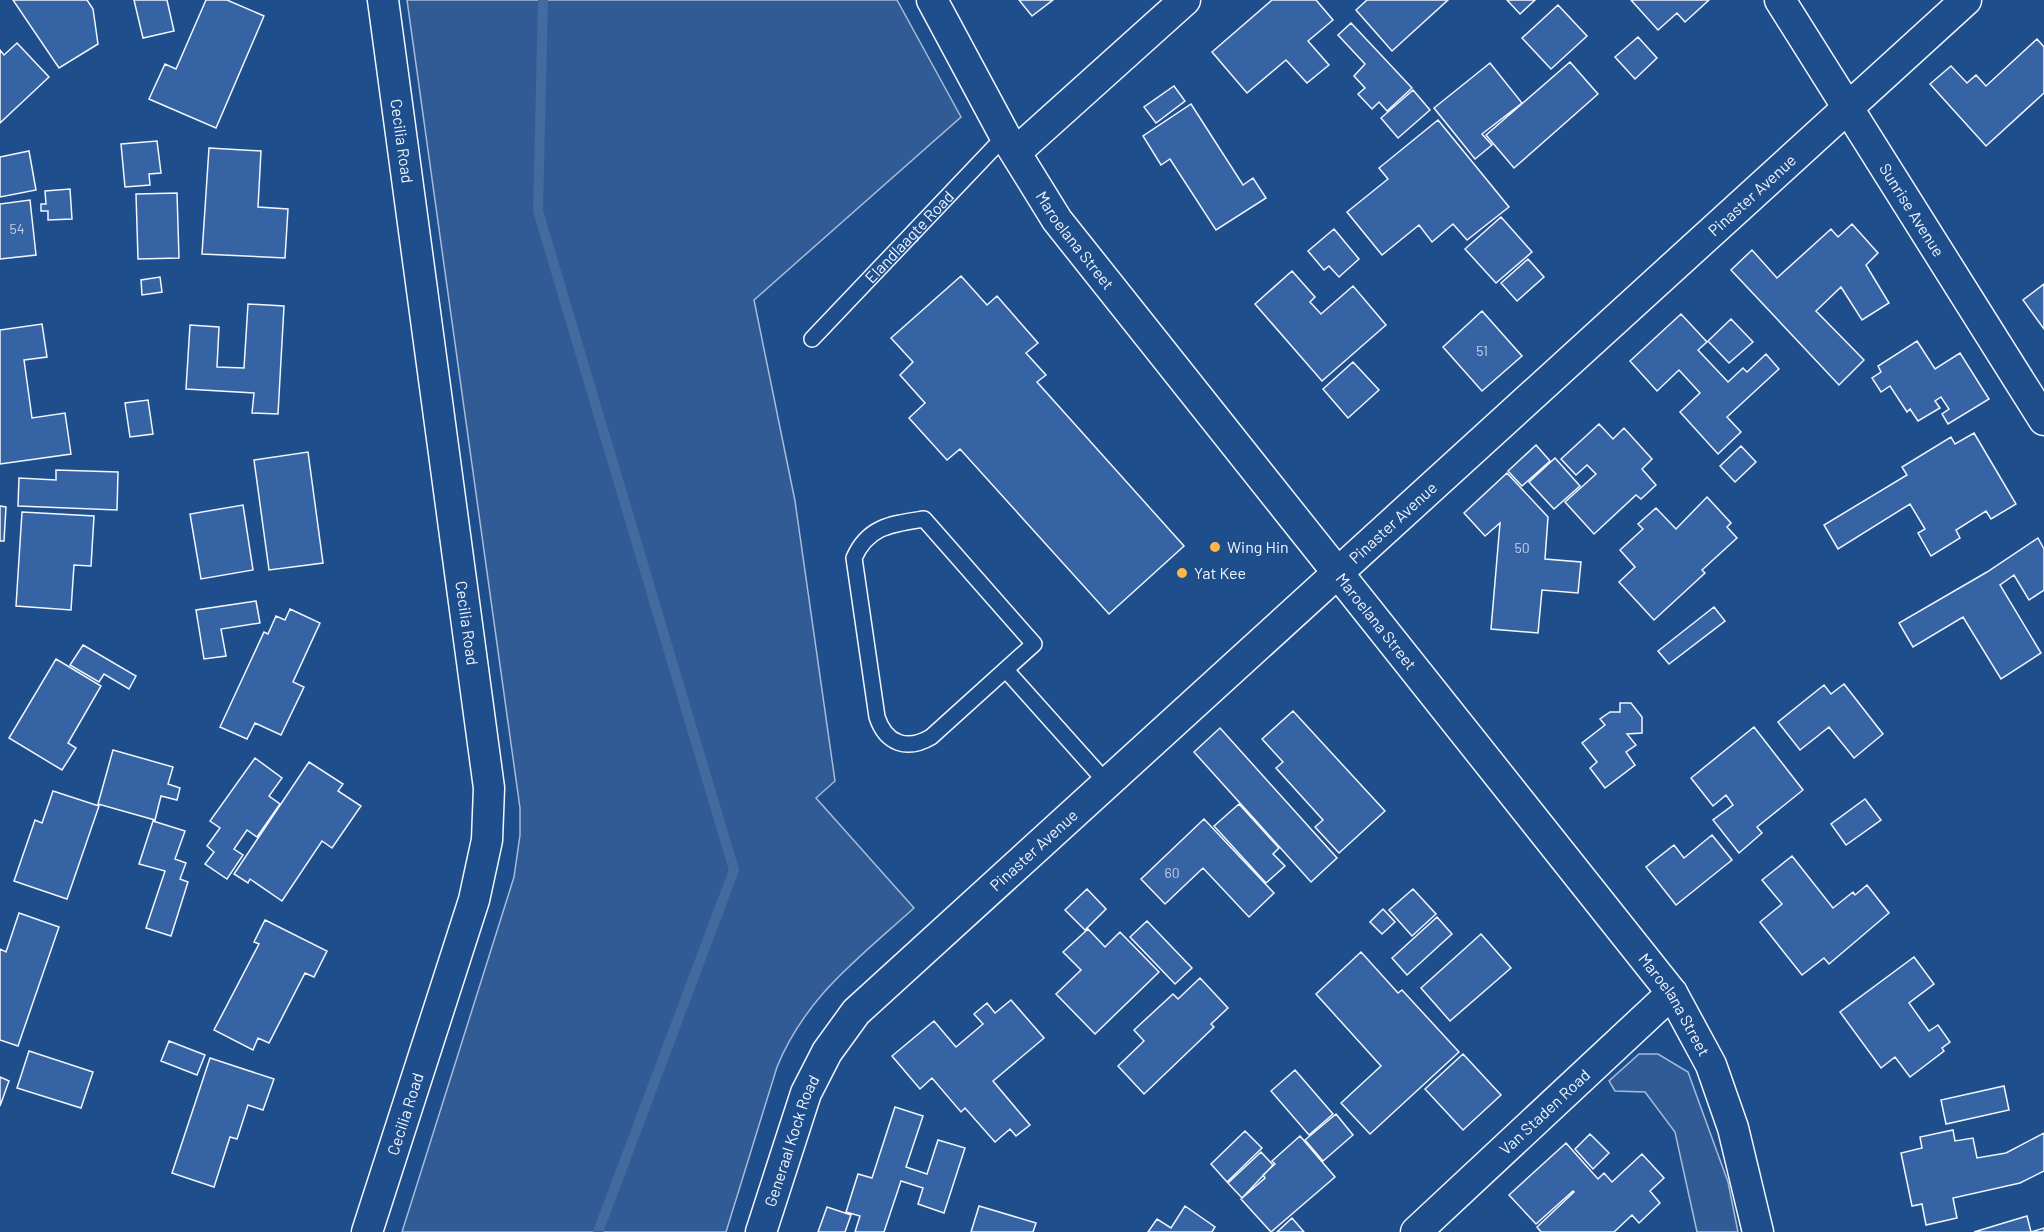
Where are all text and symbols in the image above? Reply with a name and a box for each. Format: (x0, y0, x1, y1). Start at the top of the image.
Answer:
street label: Cecilia Road (387, 97, 418, 184)
street label: Pinaster Avenue (1704, 150, 1799, 240)
street label: Sunrise Avenue (1876, 159, 1949, 260)
street label: Elandlaagte Road (860, 186, 957, 287)
street label: Maroelana Street (1032, 187, 1118, 293)
house number: 54 (10, 220, 24, 237)
house number: 51 (1476, 342, 1488, 359)
street label: Pinaster Avenue (1345, 477, 1440, 567)
place label: Wing Hin (1227, 537, 1289, 556)
house number: 50 (1514, 539, 1530, 556)
marker: Wing Hin (1208, 540, 1222, 554)
place label: Yat Kee (1194, 563, 1246, 582)
marker: Yat Kee (1175, 566, 1189, 580)
street label: Maroelana Street (1332, 569, 1421, 673)
street label: Cecilia Road (452, 579, 483, 666)
street label: Pinaster Avenue (986, 805, 1081, 894)
house number: 60 (1164, 864, 1180, 881)
street label: Maroelana Street (1635, 949, 1714, 1059)
street label: Van Staden Road (1495, 1065, 1593, 1158)
street label: Cecilia Road (382, 1070, 427, 1157)
street label: Generaal Kock Road (760, 1072, 823, 1209)

